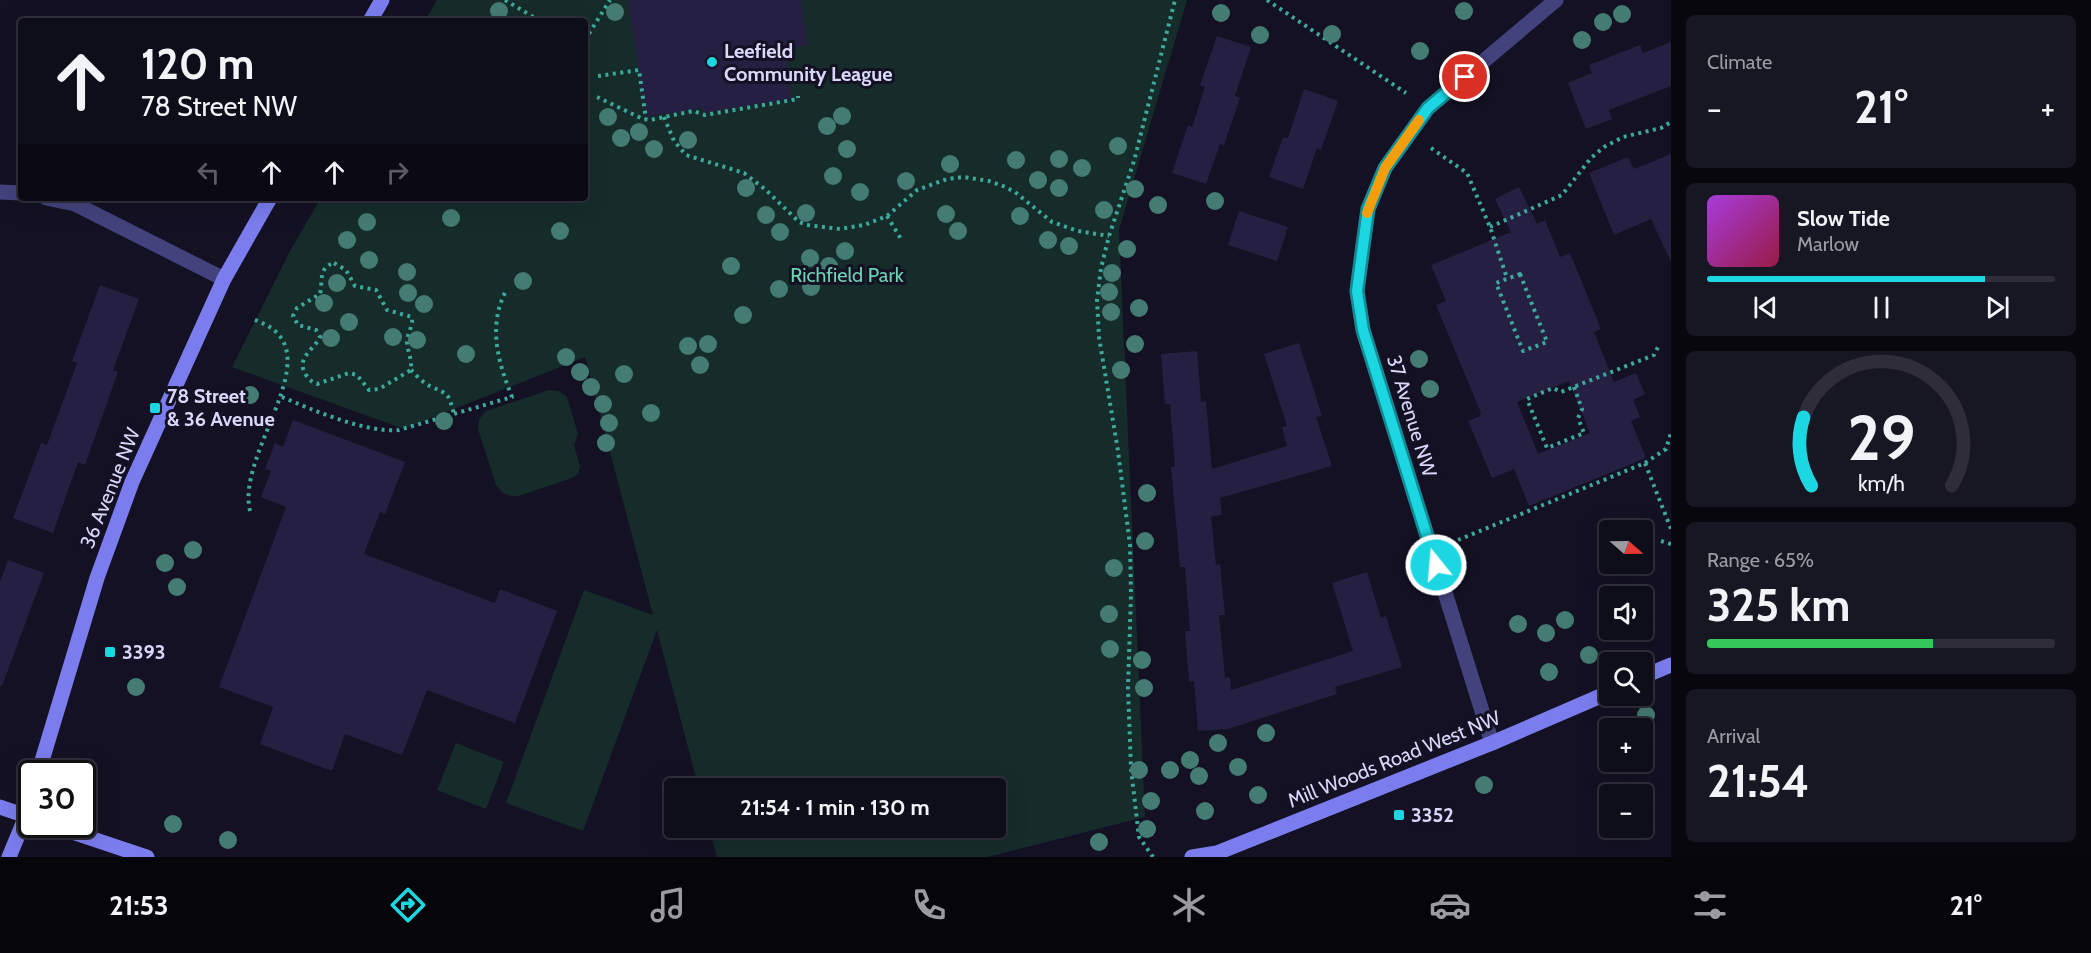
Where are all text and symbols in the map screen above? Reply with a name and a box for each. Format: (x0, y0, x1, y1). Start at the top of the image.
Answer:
text: 120 m (141, 38, 254, 90)
place label: Leefield Community League (724, 39, 893, 86)
icon: ahead (42, 42, 120, 120)
text: Climate (1707, 50, 1772, 74)
pin (1439, 51, 1490, 102)
marker: Leefield Community League (705, 55, 719, 69)
icon: arrive (1448, 60, 1481, 93)
text: 21° (1854, 80, 1908, 134)
text: − (1707, 88, 1722, 128)
text: + (2040, 88, 2055, 128)
text: 78 Street NW (141, 90, 297, 123)
icon: left (192, 156, 225, 189)
icon: ahead (255, 156, 288, 189)
icon: ahead (318, 156, 351, 189)
icon: right (381, 156, 414, 189)
text: Slow Tide (1797, 205, 1890, 232)
text: Marlow (1797, 232, 1859, 256)
park label: Richfield Park (790, 263, 904, 287)
icon: previous (1749, 291, 1782, 324)
icon: pause (1865, 291, 1898, 324)
icon: next (1981, 291, 2014, 324)
street label: 37 Avenue NW (1382, 352, 1442, 480)
place label: 78 Street & 36 Avenue (167, 384, 275, 431)
text: 29 (1847, 400, 1915, 476)
marker: 78 Street & 36 Avenue (148, 401, 162, 415)
street label: 36 Avenue NW (75, 424, 145, 552)
text: km/h (1858, 470, 1904, 496)
north arrow (1599, 520, 1653, 574)
map controls (1599, 520, 1653, 838)
position arrow (1404, 533, 1468, 597)
text: Range · 65% (1707, 548, 1814, 572)
text: 325 km (1707, 578, 1850, 632)
button: sound (1599, 586, 1653, 640)
place label: 3393 (122, 640, 166, 664)
marker: 3393 (103, 645, 117, 659)
button: search (1599, 652, 1653, 706)
street label: Mill Woods Road West NW (1284, 705, 1504, 813)
button: + (1599, 718, 1653, 772)
text: Arrival (1707, 724, 1760, 748)
text: 21:54 (1707, 754, 1810, 808)
speed limit sign: 30 (18, 760, 96, 838)
button: − (1599, 784, 1653, 838)
text: 21:54 · 1 min · 130 m (740, 794, 930, 821)
place label: 3352 (1411, 803, 1454, 827)
marker: 3352 (1392, 808, 1406, 822)
icon: directions (387, 884, 429, 926)
icon: music (647, 884, 689, 926)
icon: phone (908, 884, 950, 926)
icon: climate (1168, 884, 1210, 926)
icon: car (1429, 884, 1471, 926)
icon: filters (1689, 884, 1731, 926)
text: 21:53 (109, 889, 169, 922)
text: 21° (1950, 889, 1982, 922)

